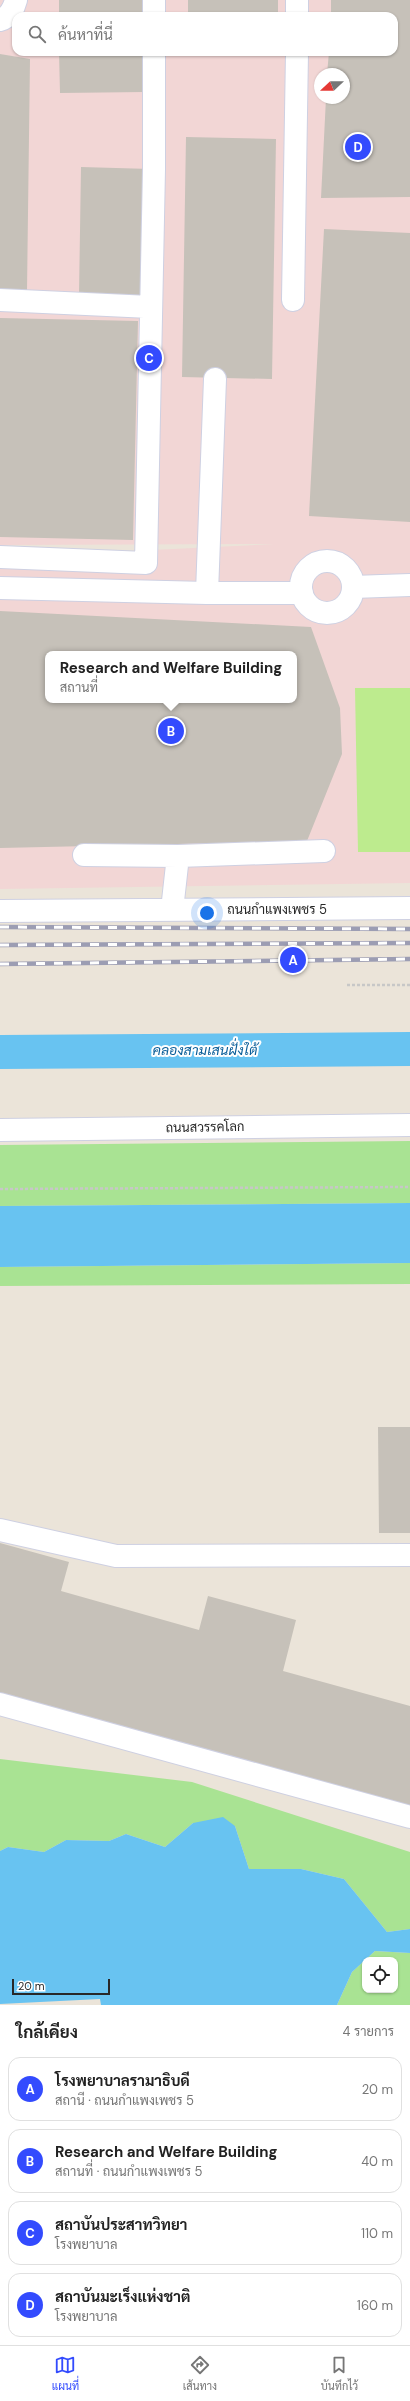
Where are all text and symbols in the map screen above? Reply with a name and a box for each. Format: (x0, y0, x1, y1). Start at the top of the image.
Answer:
search box (12, 12, 398, 56)
icon: search (26, 23, 48, 45)
text: ค้นหาที่นี่ (58, 25, 113, 45)
north arrow (314, 68, 350, 104)
pin: D (345, 132, 371, 162)
pin: C (136, 343, 162, 373)
popup (45, 651, 297, 703)
text: Research and Welfare Building (60, 658, 282, 678)
text: สถานที่ (60, 679, 98, 696)
pin: B (158, 716, 184, 746)
street label: ถนนกำแพงเพชร 5 (227, 901, 327, 918)
your location (197, 903, 217, 923)
pin: A (280, 945, 306, 975)
water label: คลองสามเสนฝั่งใต้ (152, 1038, 260, 1059)
street label: ถนนสวรรคโลก (166, 1118, 244, 1136)
map controls (362, 1957, 398, 1993)
button: locate (362, 1957, 398, 1993)
scale bar (12, 1977, 110, 1996)
text: 20 m (18, 1979, 44, 1993)
text: ใกล้เคียง (16, 2021, 78, 2043)
text: 4 รายการ (343, 2023, 394, 2040)
text: โรงพยาบาลรามาธิบดี (55, 2071, 190, 2091)
text: A (25, 2081, 35, 2098)
text: 20 m (362, 2081, 393, 2098)
text: สถานี · ถนนกำแพงเพชร 5 (55, 2092, 194, 2109)
text: Research and Welfare Building (55, 2142, 277, 2162)
text: B (26, 2153, 34, 2170)
text: 40 m (361, 2153, 393, 2170)
text: สถานที่ · ถนนกำแพงเพชร 5 (55, 2163, 202, 2180)
text: สถาบันประสาทวิทยา (55, 2215, 187, 2235)
text: C (25, 2225, 35, 2242)
text: 110 m (361, 2225, 393, 2242)
text: โรงพยาบาล (55, 2236, 117, 2253)
text: สถาบันมะเร็งแห่งชาติ (55, 2287, 190, 2307)
text: D (25, 2297, 35, 2314)
text: 160 m (357, 2297, 393, 2314)
text: โรงพยาบาล (55, 2308, 117, 2325)
tab: แผนที่ (52, 2354, 79, 2393)
tab: เส้นทาง (183, 2354, 217, 2393)
tab: บันทึกไว้ (321, 2354, 358, 2393)

